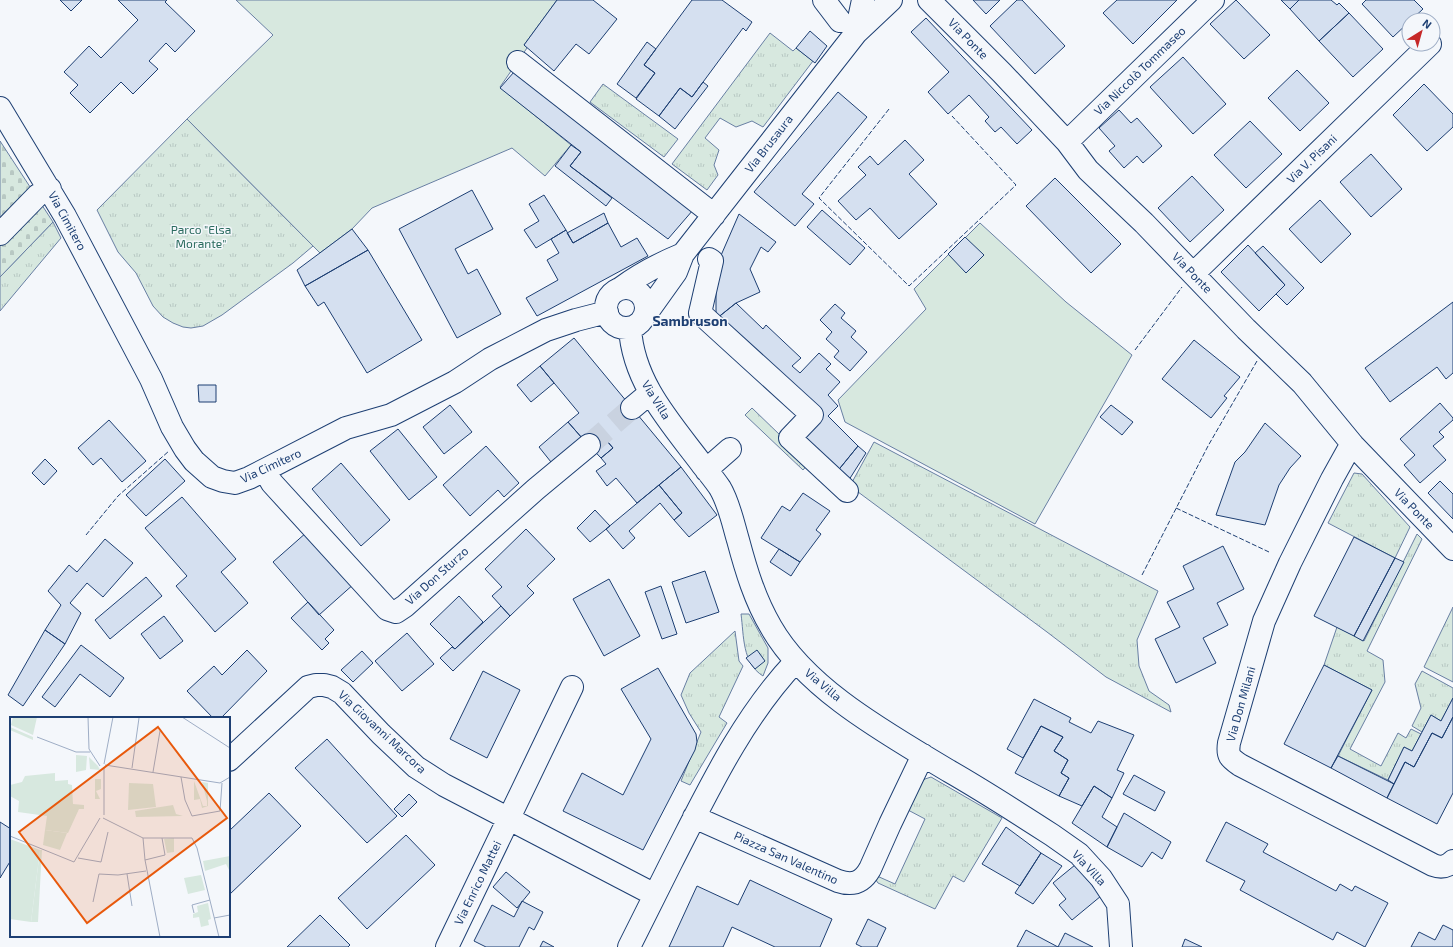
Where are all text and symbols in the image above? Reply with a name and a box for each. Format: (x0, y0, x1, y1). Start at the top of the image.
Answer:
north arrow (1401, 12, 1441, 52)
street label: Via Ponte (946, 15, 992, 62)
text: N (1420, 16, 1434, 31)
street label: Via Niccolò Tommaseo (1091, 23, 1188, 118)
street label: Via Brusaura (741, 112, 795, 175)
street label: Via V. Pisani (1283, 131, 1339, 186)
street label: Via Cimitero (46, 189, 90, 253)
park label: Parco "Elsa Morante" (171, 222, 231, 250)
street label: Via Ponte (1170, 249, 1216, 296)
district label: Sambruson (652, 312, 728, 329)
street label: Via Villa (639, 377, 674, 422)
street label: Via Cimitero (238, 445, 303, 485)
street label: Via Ponte (1392, 485, 1438, 532)
street label: Via Don Sturzo (402, 543, 471, 607)
street label: Via Don Milani (1223, 664, 1257, 743)
street label: Via Villa (803, 665, 845, 704)
street label: Via Giovanni Marcora (336, 687, 430, 776)
inset map (10, 717, 230, 937)
street label: Piazza San Valentino (732, 828, 841, 886)
street label: Via Enrico Mattei (451, 838, 504, 927)
street label: Via Villa (1070, 847, 1110, 888)

